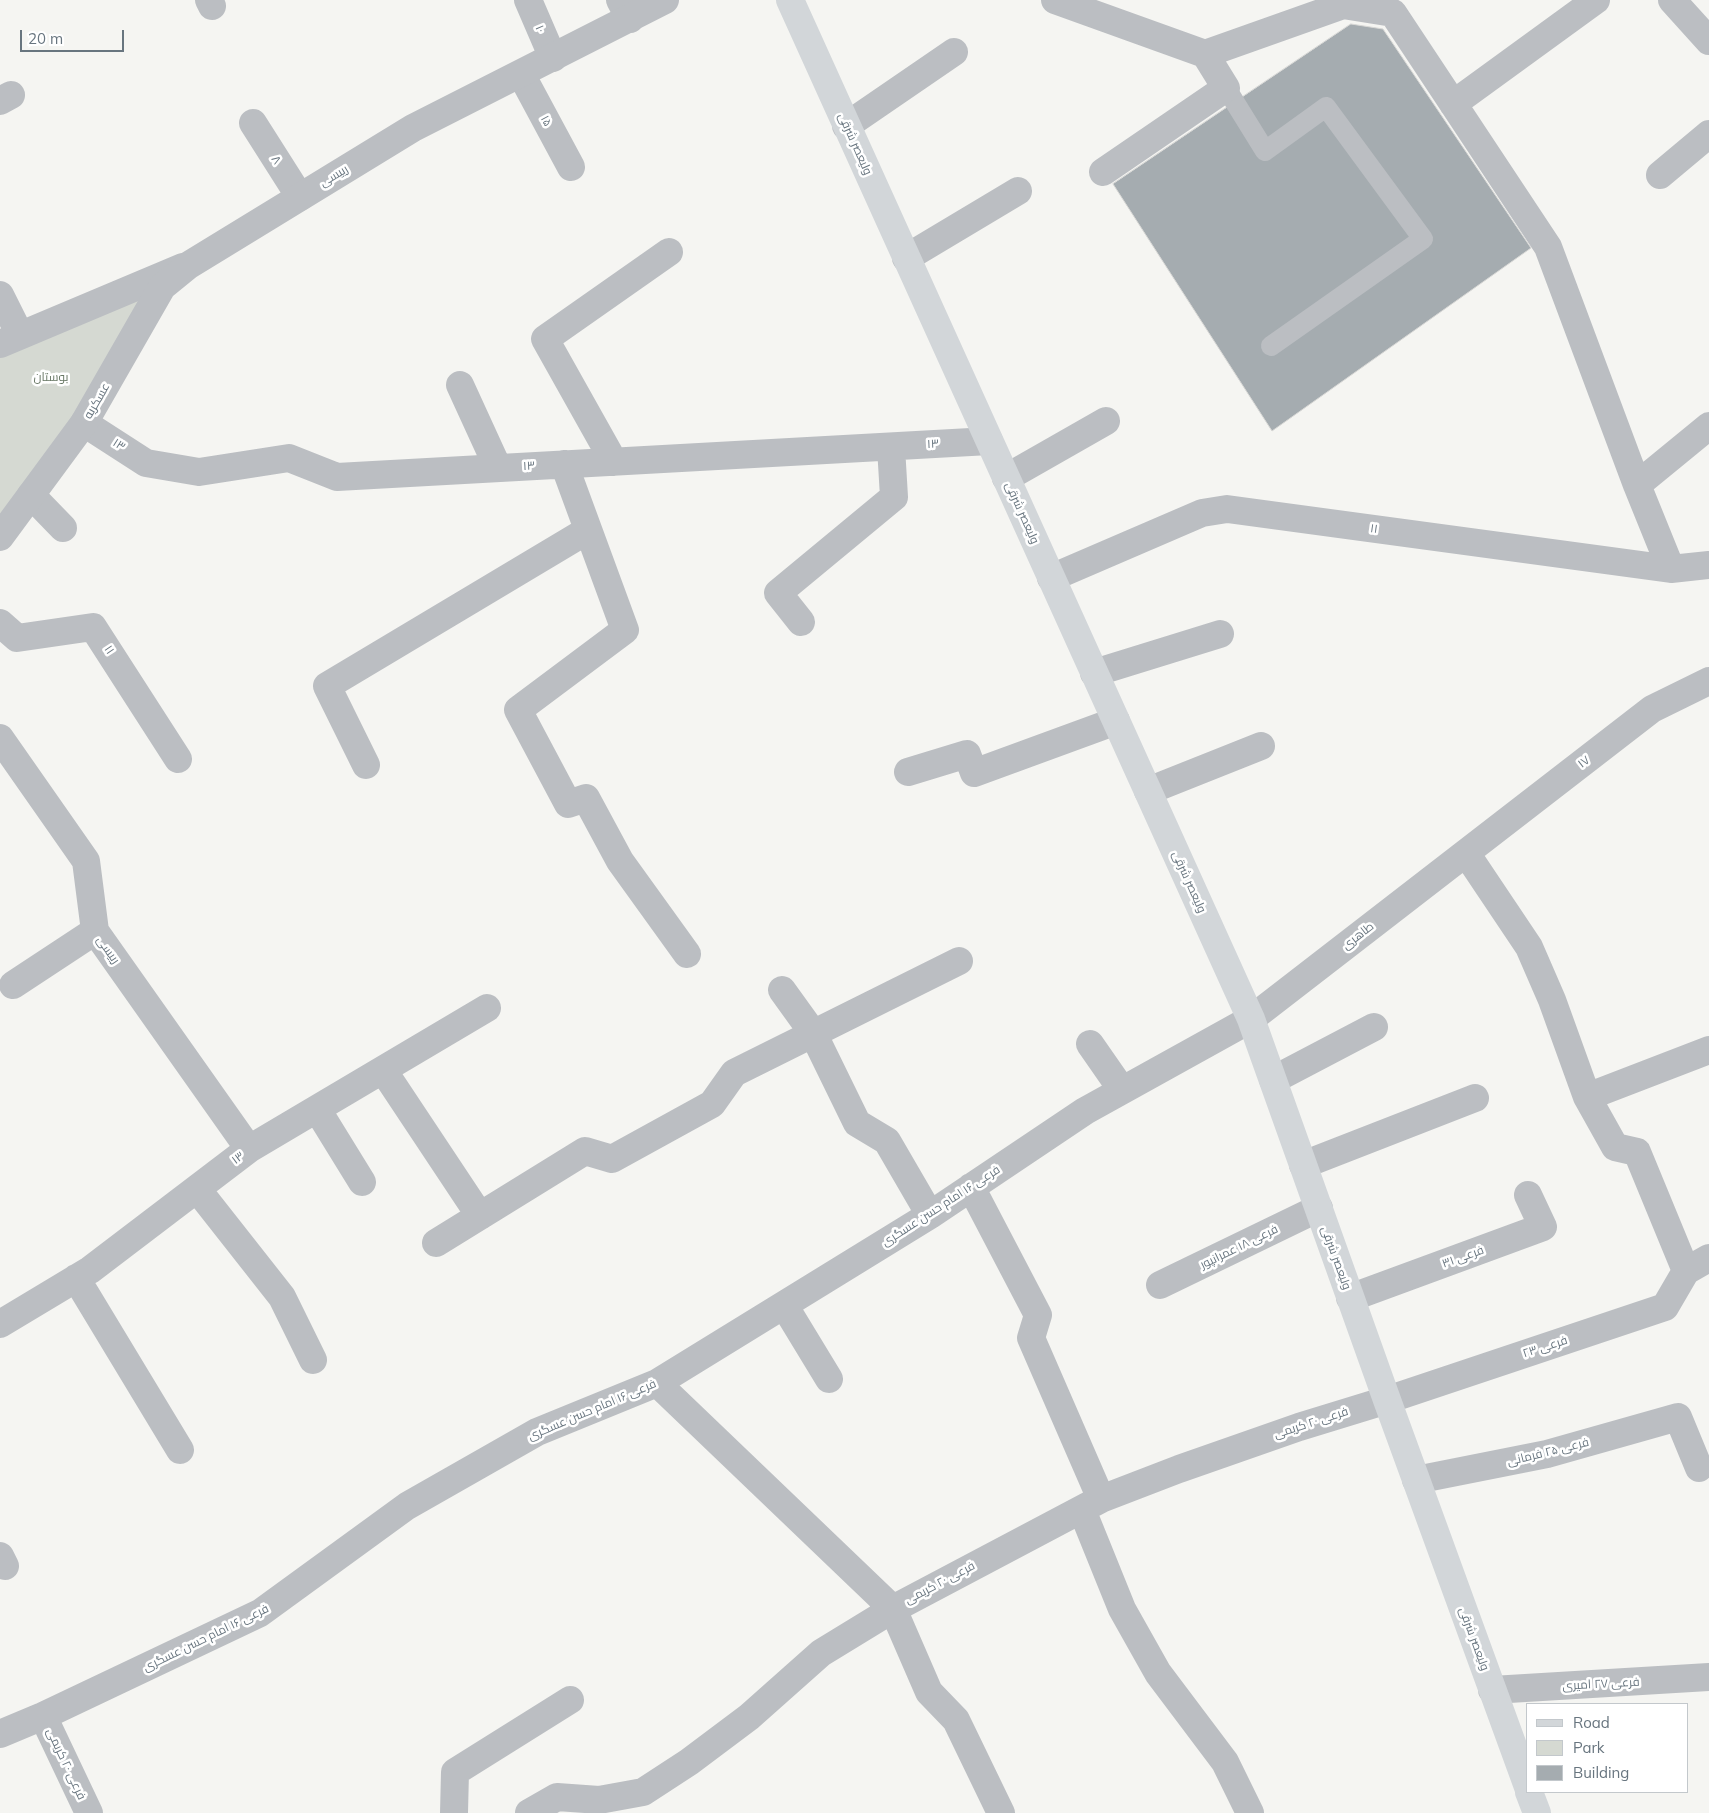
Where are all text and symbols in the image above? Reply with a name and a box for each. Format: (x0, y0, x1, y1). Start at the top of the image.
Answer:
scale bar (22, 20, 126, 52)
street label: ۱۰ (532, 23, 548, 35)
text: 20 m (28, 29, 63, 48)
street label: ولیعصر شرقی (835, 111, 875, 177)
street label: ۱۵ (537, 113, 555, 129)
street label: ۸ (268, 153, 284, 167)
street label: رییسی (317, 162, 351, 190)
park label: بوستان (33, 370, 69, 384)
street label: عسکریه (81, 380, 113, 422)
street label: ۱۳ (110, 436, 128, 454)
street label: ۱۳ (927, 437, 939, 451)
street label: ۱۳ (523, 459, 535, 473)
street label: ولیعصر شرقی (1002, 480, 1042, 546)
street label: ۱۱ (1369, 521, 1379, 537)
street label: ۱۱ (101, 643, 117, 657)
street label: ۱۷ (1575, 753, 1593, 771)
street label: ولیعصر شرقی (1169, 849, 1209, 915)
street label: طاهری (1339, 919, 1377, 953)
street label: رییسی (93, 933, 123, 967)
street label: ۱۳ (229, 1149, 247, 1167)
street label: فرعی ۱۶ امام حسن عسگری (879, 1162, 1003, 1250)
street label: فرعی ۱۸ عمرانپور (1198, 1222, 1280, 1272)
street label: ولیعصر شرقی (1318, 1224, 1354, 1292)
street label: فرعی ۳۱ (1440, 1243, 1486, 1271)
street label: فرعی ۲۳ (1521, 1333, 1569, 1361)
street label: فرعی ۱۶ امام حسن عسگری (526, 1376, 658, 1444)
street label: فرعی ۲۰ کریمی (1272, 1404, 1350, 1442)
street label: فرعی ۲۵ فرمانی (1506, 1435, 1590, 1469)
street label: فرعی ۲۰ کریمی (903, 1559, 977, 1607)
street label: فرعی ۱۶ امام حسن عسگری (141, 1601, 271, 1675)
street label: ولیعصر شرقی (1456, 1605, 1492, 1673)
street label: فرعی ۲۷ امیری (1562, 1675, 1640, 1693)
legend (1526, 1703, 1689, 1793)
text: Road (1573, 1713, 1610, 1732)
street label: فرعی ۲۰ کریمی (43, 1726, 89, 1802)
text: Park (1573, 1738, 1605, 1757)
text: Building (1573, 1763, 1629, 1782)

